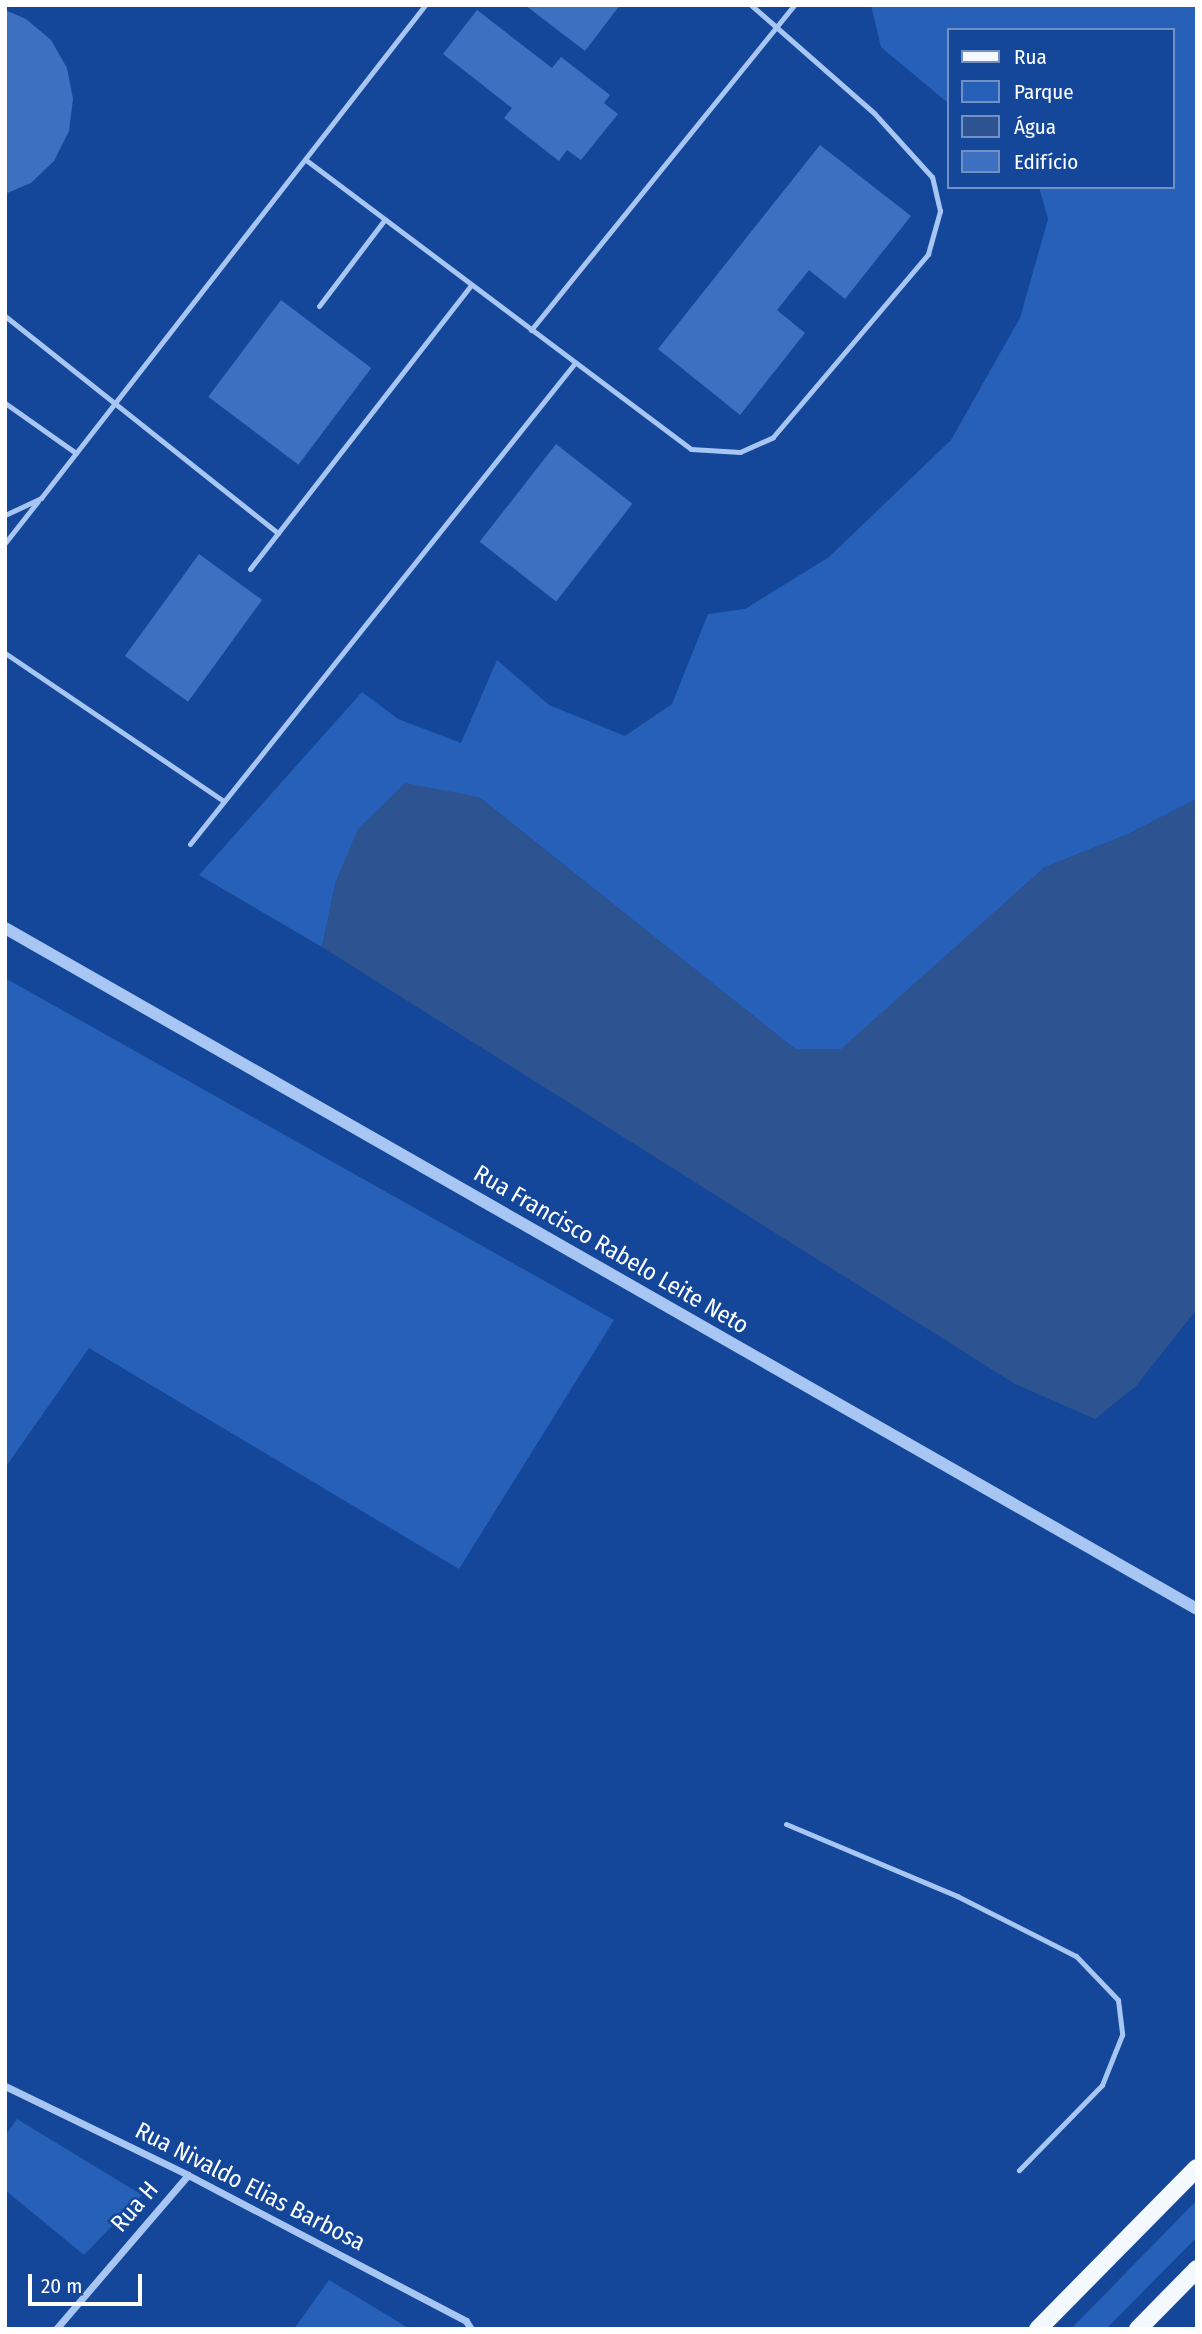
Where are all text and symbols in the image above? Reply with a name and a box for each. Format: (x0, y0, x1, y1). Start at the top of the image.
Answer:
legend (946, 28, 1174, 189)
text: Rua (1014, 44, 1047, 70)
text: Parque (1014, 79, 1074, 105)
text: Água (1014, 114, 1056, 140)
text: Edifício (1014, 149, 1078, 175)
street label: Rua Francisco Rabelo Leite Neto (468, 1159, 754, 1341)
street label: Rua Nivaldo Elias Barbosa (130, 2116, 370, 2258)
street label: Rua H (105, 2176, 165, 2238)
scale bar (32, 2260, 145, 2304)
text: 20 m (41, 2273, 82, 2299)

